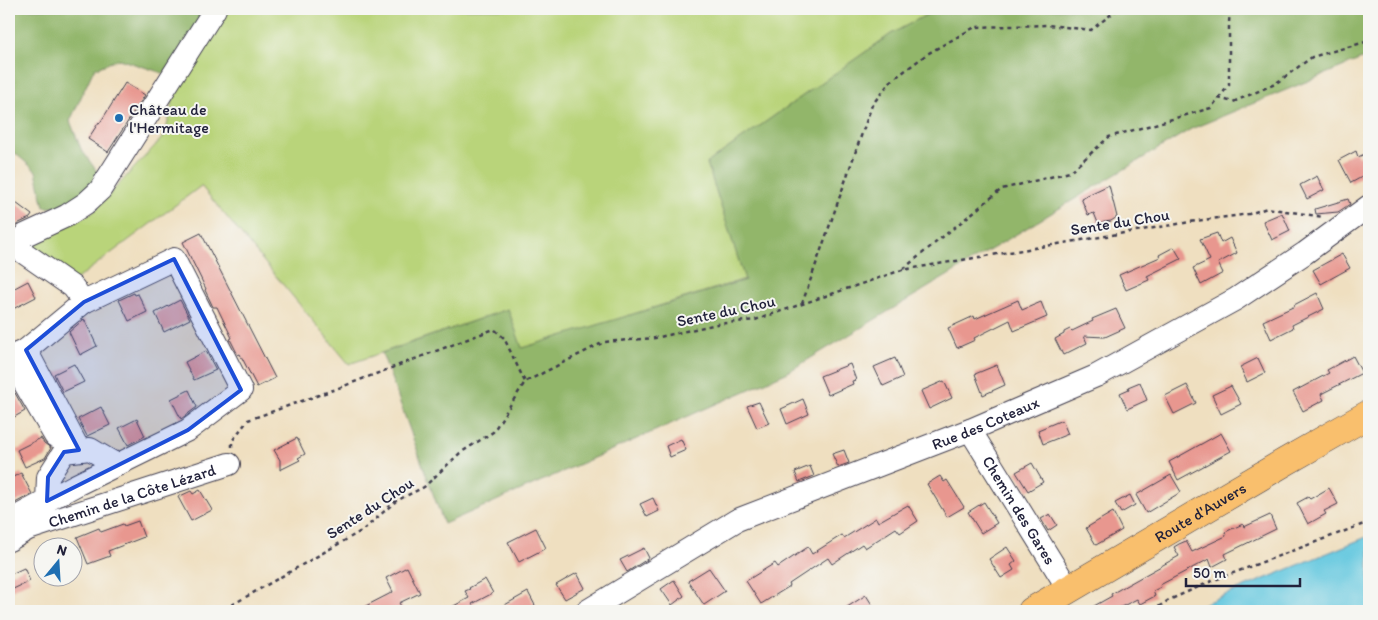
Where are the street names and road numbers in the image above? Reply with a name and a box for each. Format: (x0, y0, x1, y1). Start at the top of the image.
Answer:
street label: Sente du Chou (1069, 205, 1171, 239)
street label: Sente du Chou (675, 291, 777, 331)
street label: Rue des Coteaux (929, 392, 1042, 453)
street label: Chemin des Gares (979, 452, 1060, 568)
street label: Chemin de la Côte Lézard (46, 459, 218, 531)
street label: Sente du Chou (323, 473, 417, 543)
street label: Route d'Auvers (1151, 478, 1249, 546)

